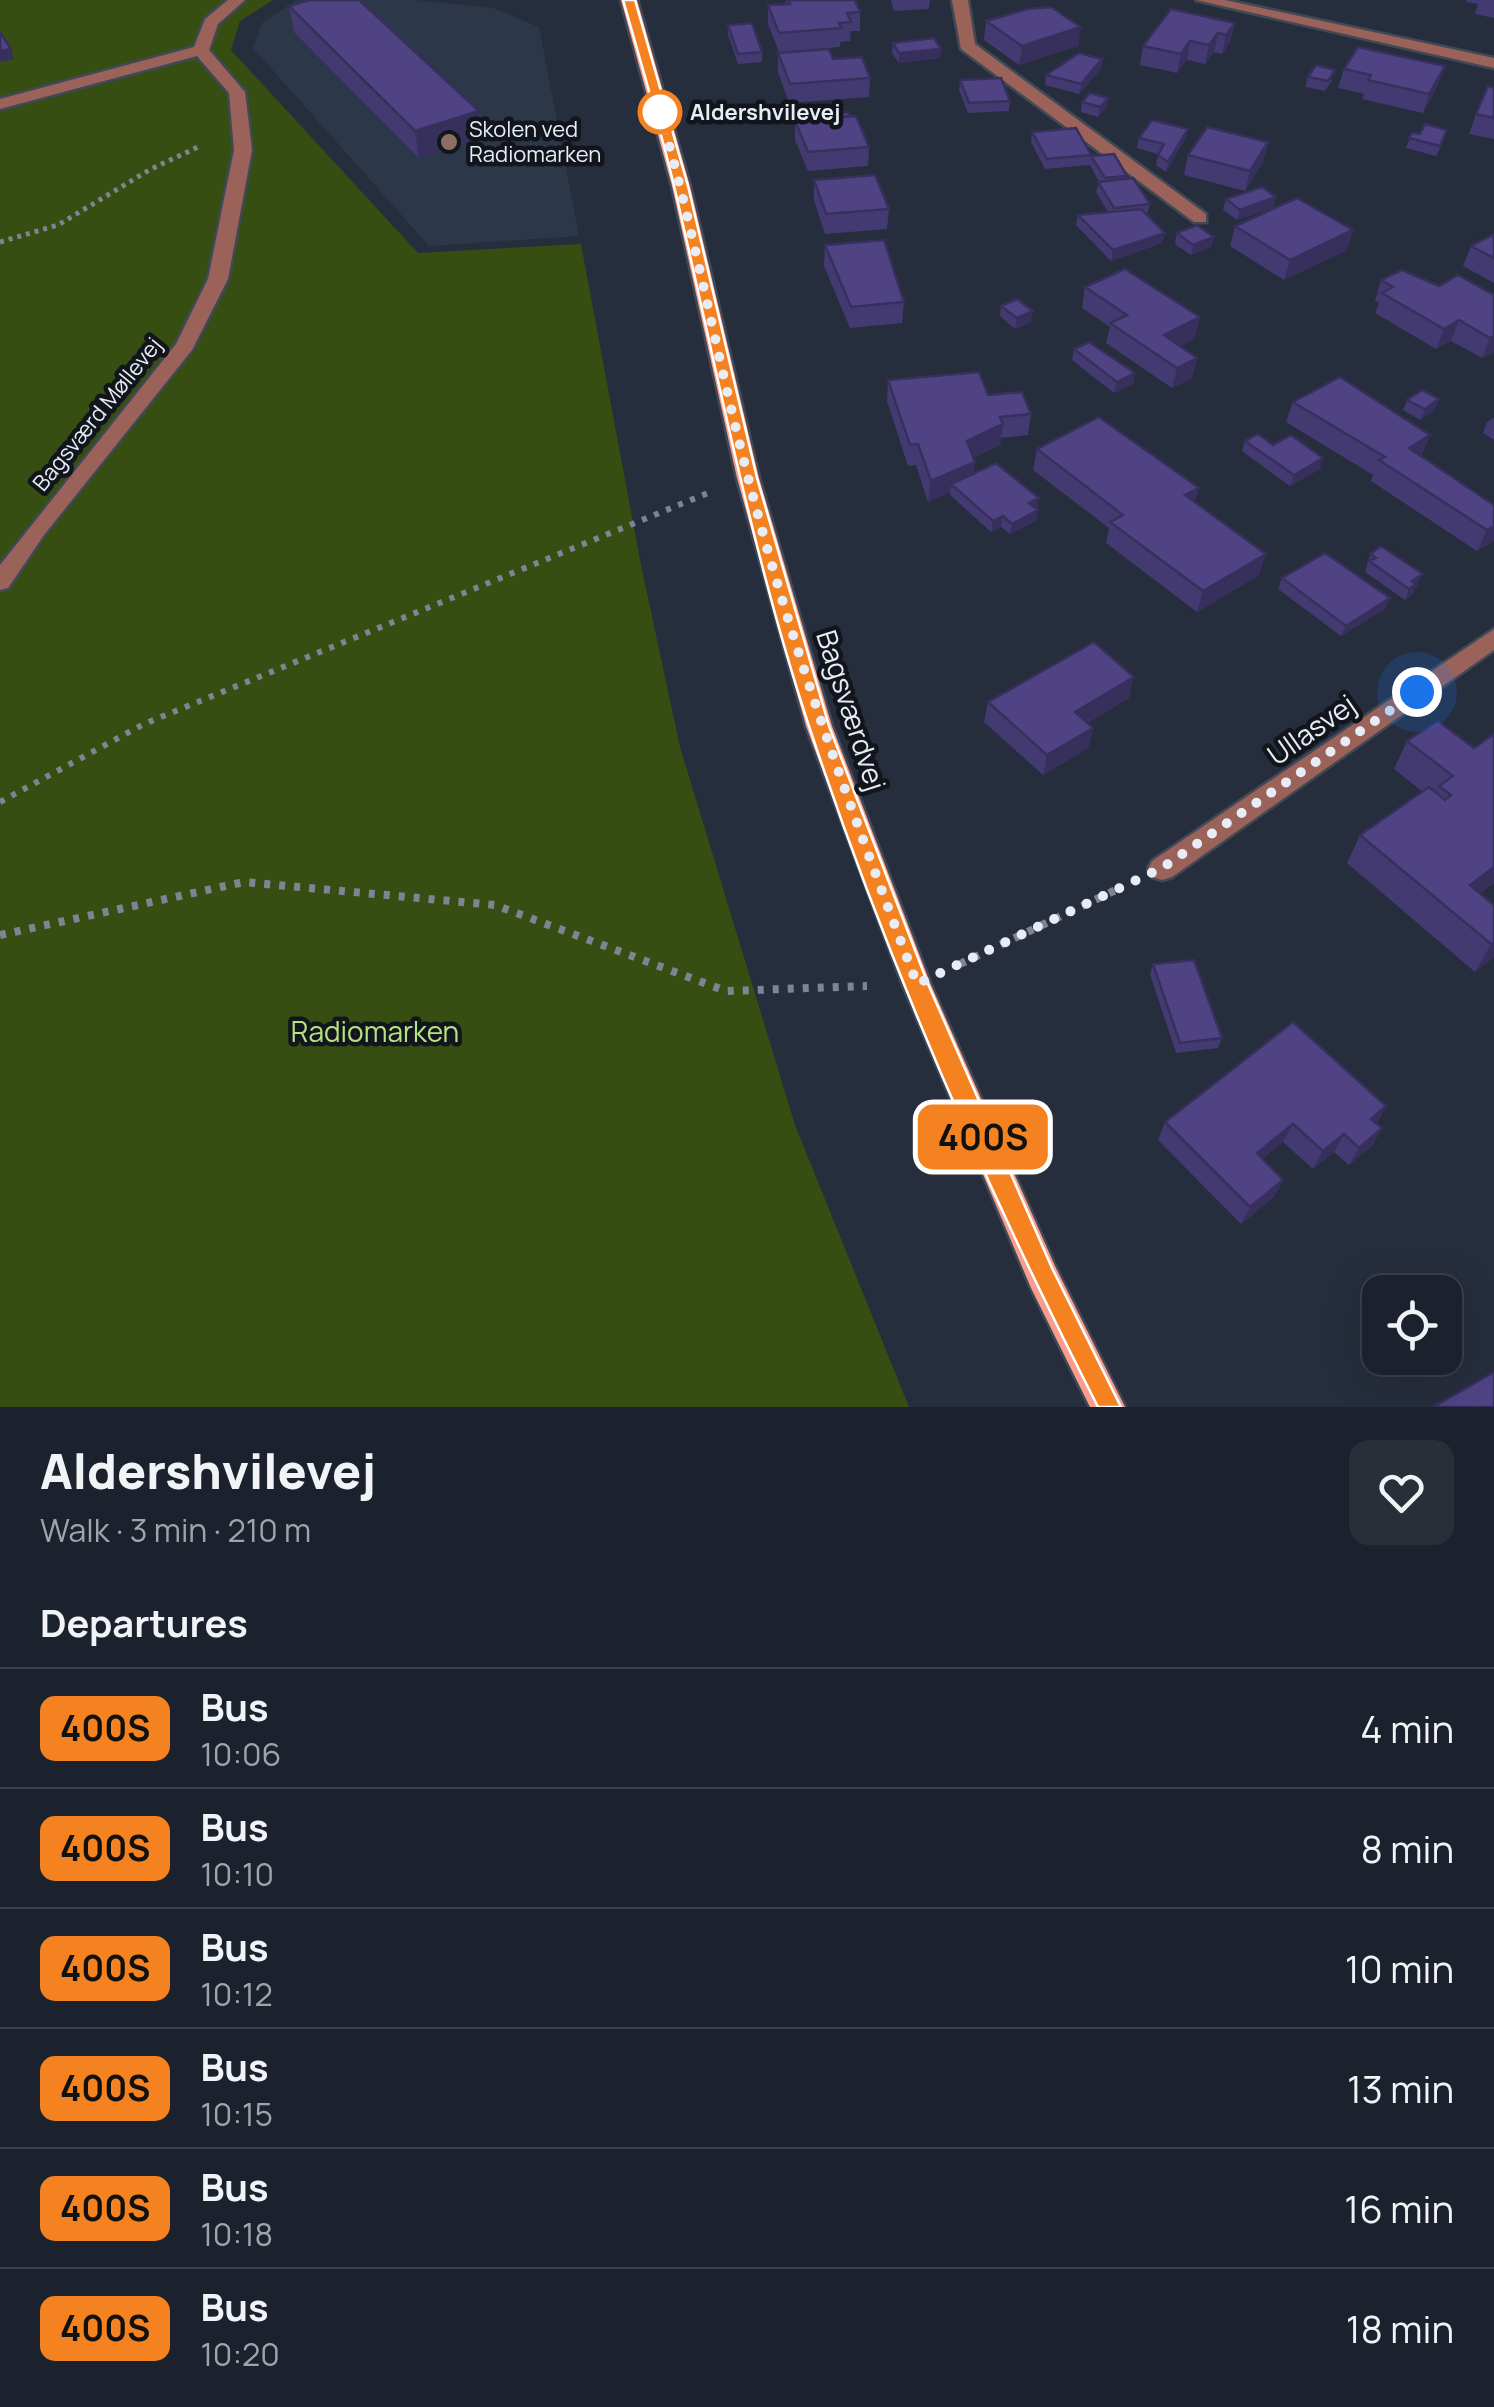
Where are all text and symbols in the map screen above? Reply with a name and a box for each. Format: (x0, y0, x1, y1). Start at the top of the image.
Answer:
marker: Aldershvilevej (639, 91, 681, 133)
place label: Aldershvilevej (690, 97, 840, 127)
place label: Skolen ved Radiomarken (469, 114, 601, 169)
marker: Skolen ved Radiomarken (438, 131, 460, 153)
street label: Bagsværd Møllevej (26, 331, 168, 497)
street label: Bagsværdvej (808, 625, 896, 795)
your location (1392, 667, 1442, 717)
street label: Ullasvej (1259, 685, 1363, 773)
park label: Radiomarken (291, 1012, 459, 1050)
line badge: 400S (913, 1104, 1053, 1170)
text: 400S (938, 1113, 1028, 1161)
map controls (1362, 1275, 1462, 1375)
button: locate (1362, 1275, 1462, 1375)
text: Aldershvilevej (40, 1438, 376, 1503)
button: heart (1349, 1440, 1454, 1545)
text: Walk · 3 min · 210 m (40, 1508, 311, 1552)
text: Departures (40, 1596, 248, 1648)
text: Bus (200, 1680, 269, 1732)
text: 4 min (1360, 1702, 1454, 1754)
text: 400S (60, 1704, 150, 1752)
text: 10:06 (200, 1732, 281, 1776)
text: Bus (200, 1800, 269, 1852)
text: 8 min (1361, 1822, 1454, 1874)
text: 400S (60, 1824, 150, 1872)
text: 10:10 (200, 1852, 274, 1896)
text: Bus (200, 1920, 269, 1972)
text: 10 min (1345, 1942, 1454, 1994)
text: 400S (60, 1944, 150, 1992)
text: 10:12 (200, 1972, 273, 2016)
text: Bus (200, 2040, 269, 2092)
text: 13 min (1347, 2062, 1454, 2114)
text: 400S (60, 2064, 150, 2112)
text: 10:15 (200, 2092, 273, 2136)
text: Bus (200, 2160, 269, 2212)
text: 16 min (1344, 2182, 1454, 2234)
text: 400S (60, 2184, 150, 2232)
text: 10:18 (200, 2212, 273, 2256)
text: Bus (200, 2280, 269, 2332)
text: 18 min (1346, 2302, 1454, 2354)
text: 400S (60, 2304, 150, 2352)
text: 10:20 (200, 2332, 280, 2376)

